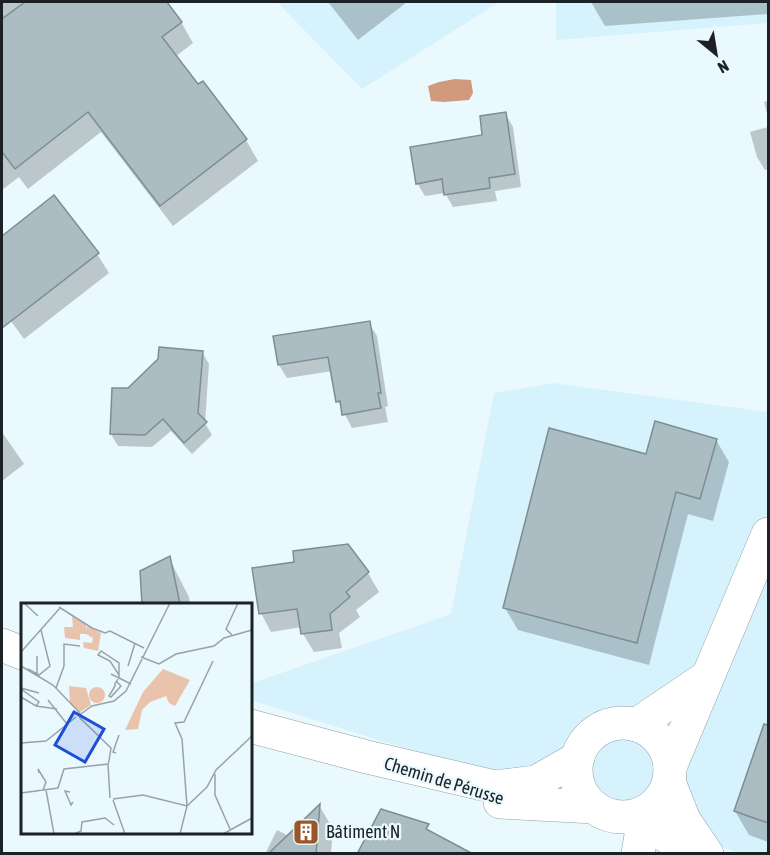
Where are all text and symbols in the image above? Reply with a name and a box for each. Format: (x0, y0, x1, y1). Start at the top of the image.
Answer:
north arrow (686, 24, 746, 84)
text: N (715, 57, 732, 77)
inset map (21, 603, 252, 834)
street label: Chemin de Pérusse (382, 752, 507, 809)
building icon: Bâtiment N (291, 817, 321, 847)
place label: Bâtiment N (326, 821, 400, 842)

